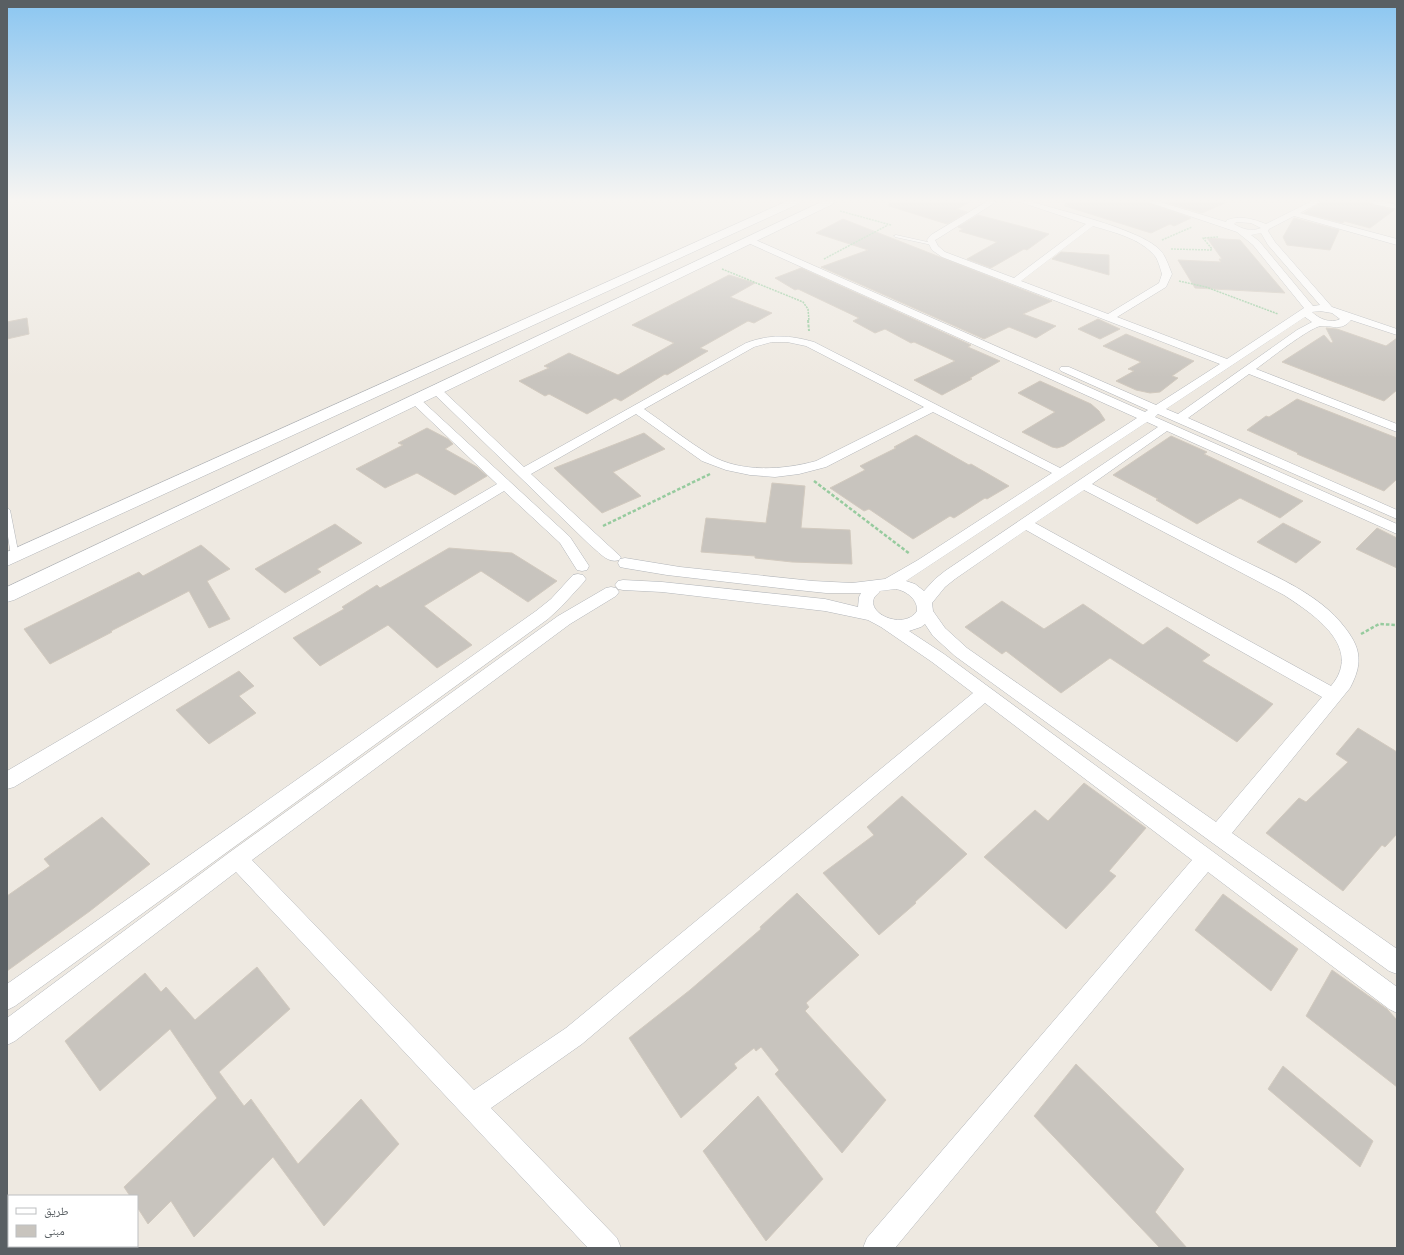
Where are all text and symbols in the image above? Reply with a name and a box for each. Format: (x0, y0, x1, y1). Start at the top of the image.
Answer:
legend (8, 1195, 138, 1247)
text: طريق (44, 1203, 69, 1219)
text: مبنى (44, 1223, 65, 1239)

